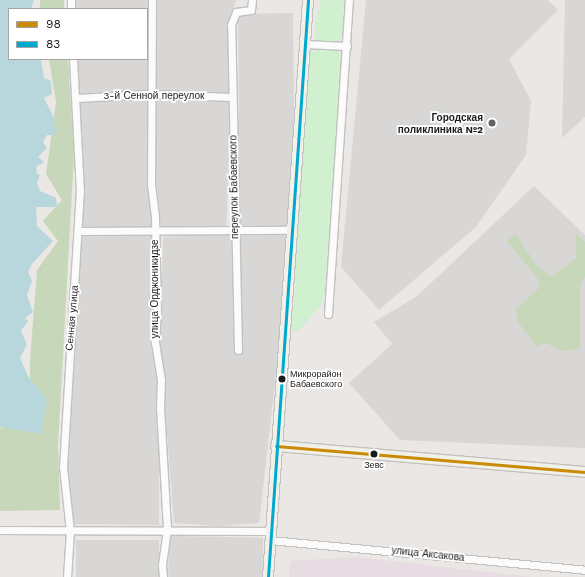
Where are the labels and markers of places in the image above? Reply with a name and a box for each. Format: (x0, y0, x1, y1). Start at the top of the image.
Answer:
place label: Городская поликлиника №2 (398, 111, 483, 134)
marker: Городская поликлиника №2 (486, 117, 498, 129)
place label: Микрорайон Бабаевского (290, 369, 342, 390)
marker: Микрорайон Бабаевского (277, 374, 287, 384)
marker: Зевс (369, 449, 379, 459)
place label: Зевс (364, 460, 384, 470)

